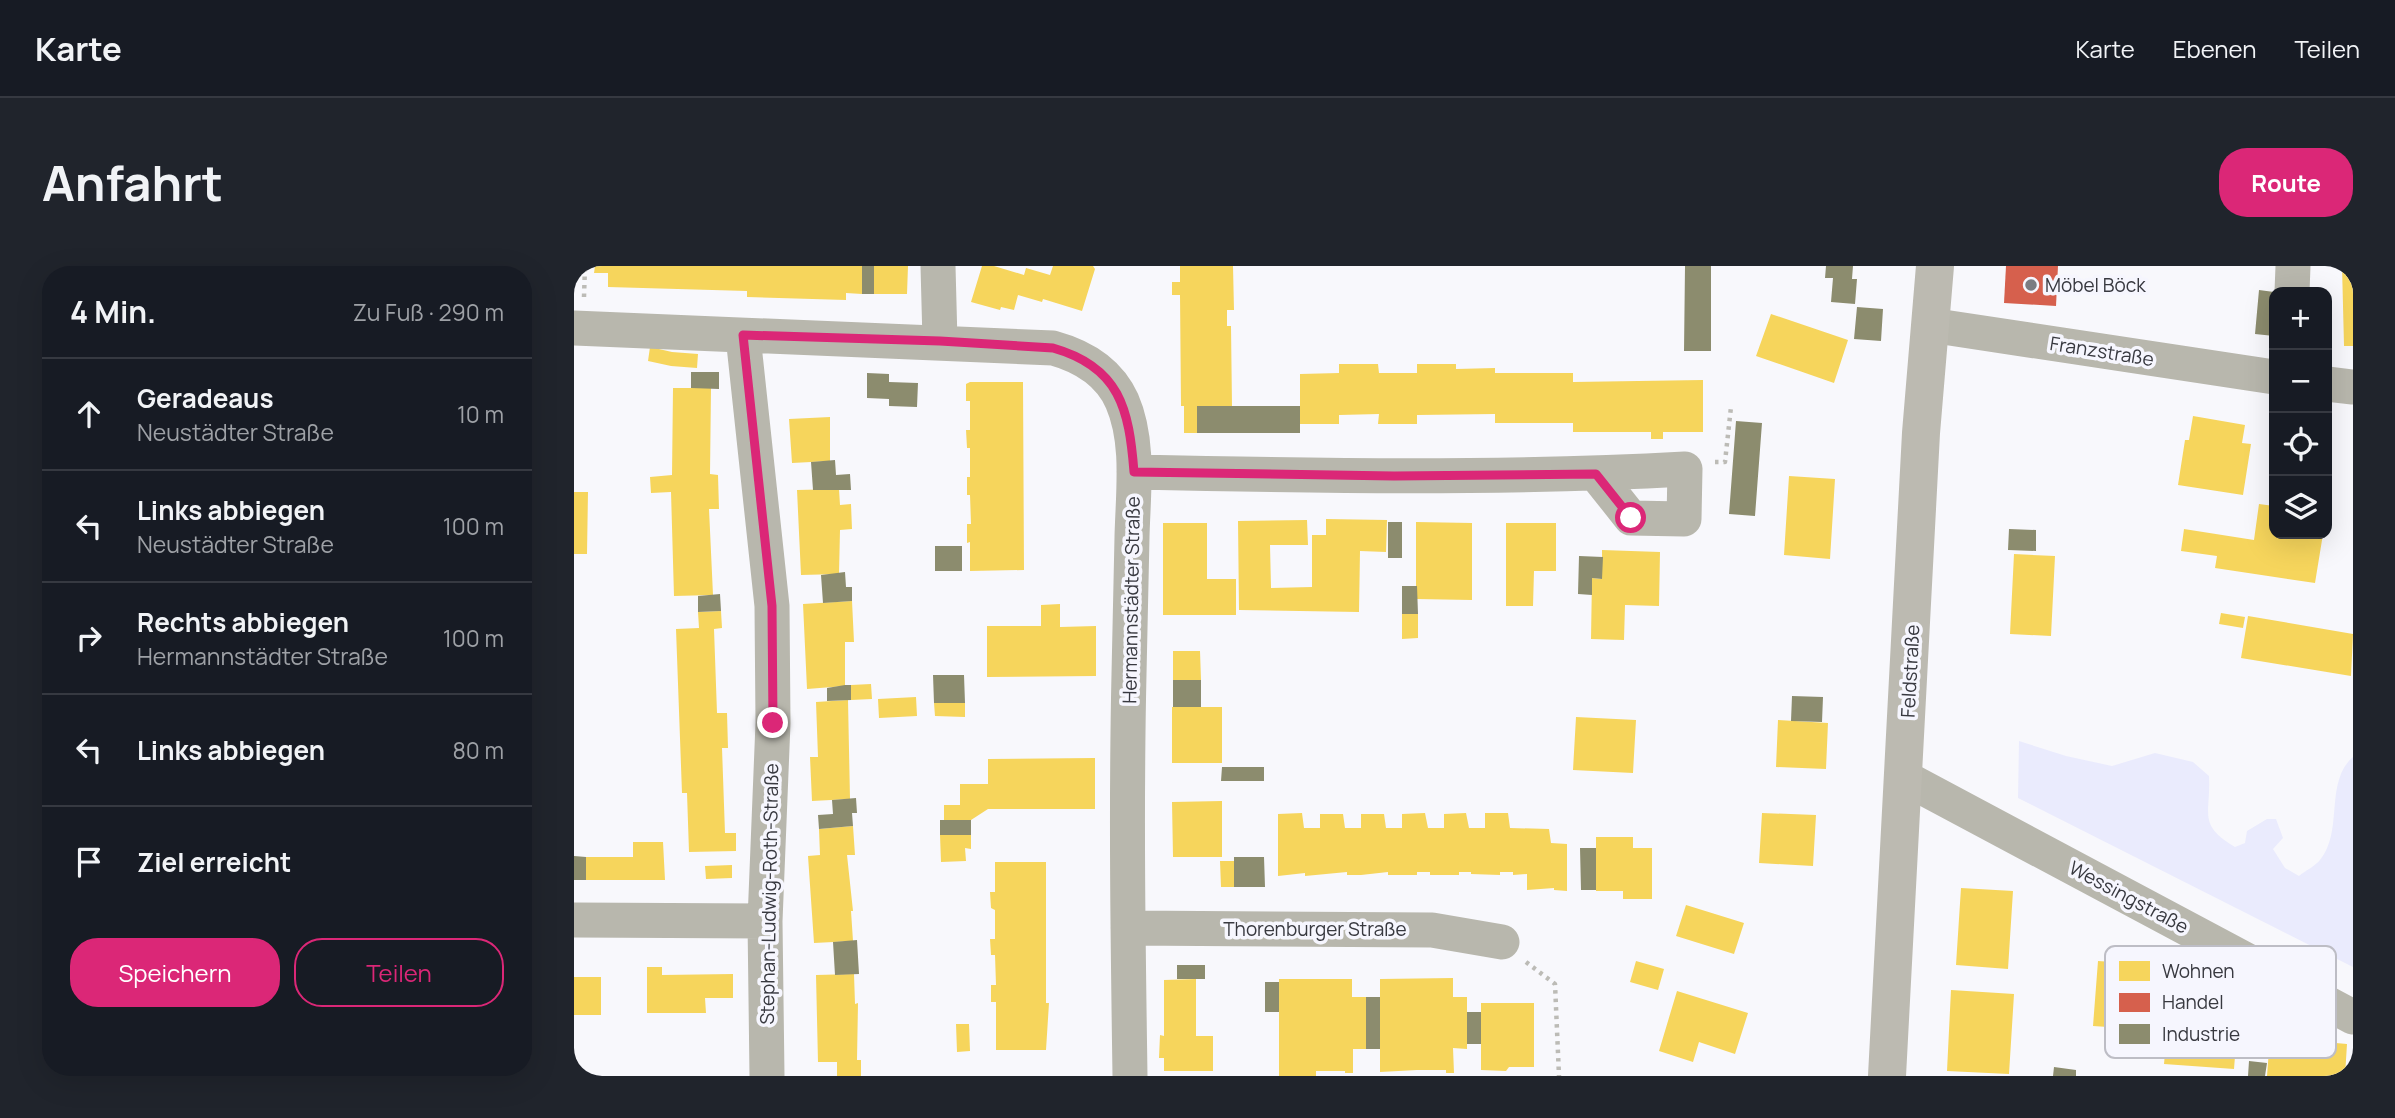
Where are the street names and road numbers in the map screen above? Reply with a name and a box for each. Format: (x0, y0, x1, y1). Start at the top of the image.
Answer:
street label: Franzstraße (2048, 330, 2156, 372)
street label: Hermannstädter Straße (1116, 496, 1146, 704)
street label: Feldstraße (1895, 624, 1925, 718)
street label: Stephan-Ludwig-Roth-Straße (754, 763, 784, 1025)
street label: Wessingstraße (2065, 855, 2193, 939)
street label: Thorenburger Straße (1223, 916, 1407, 942)

